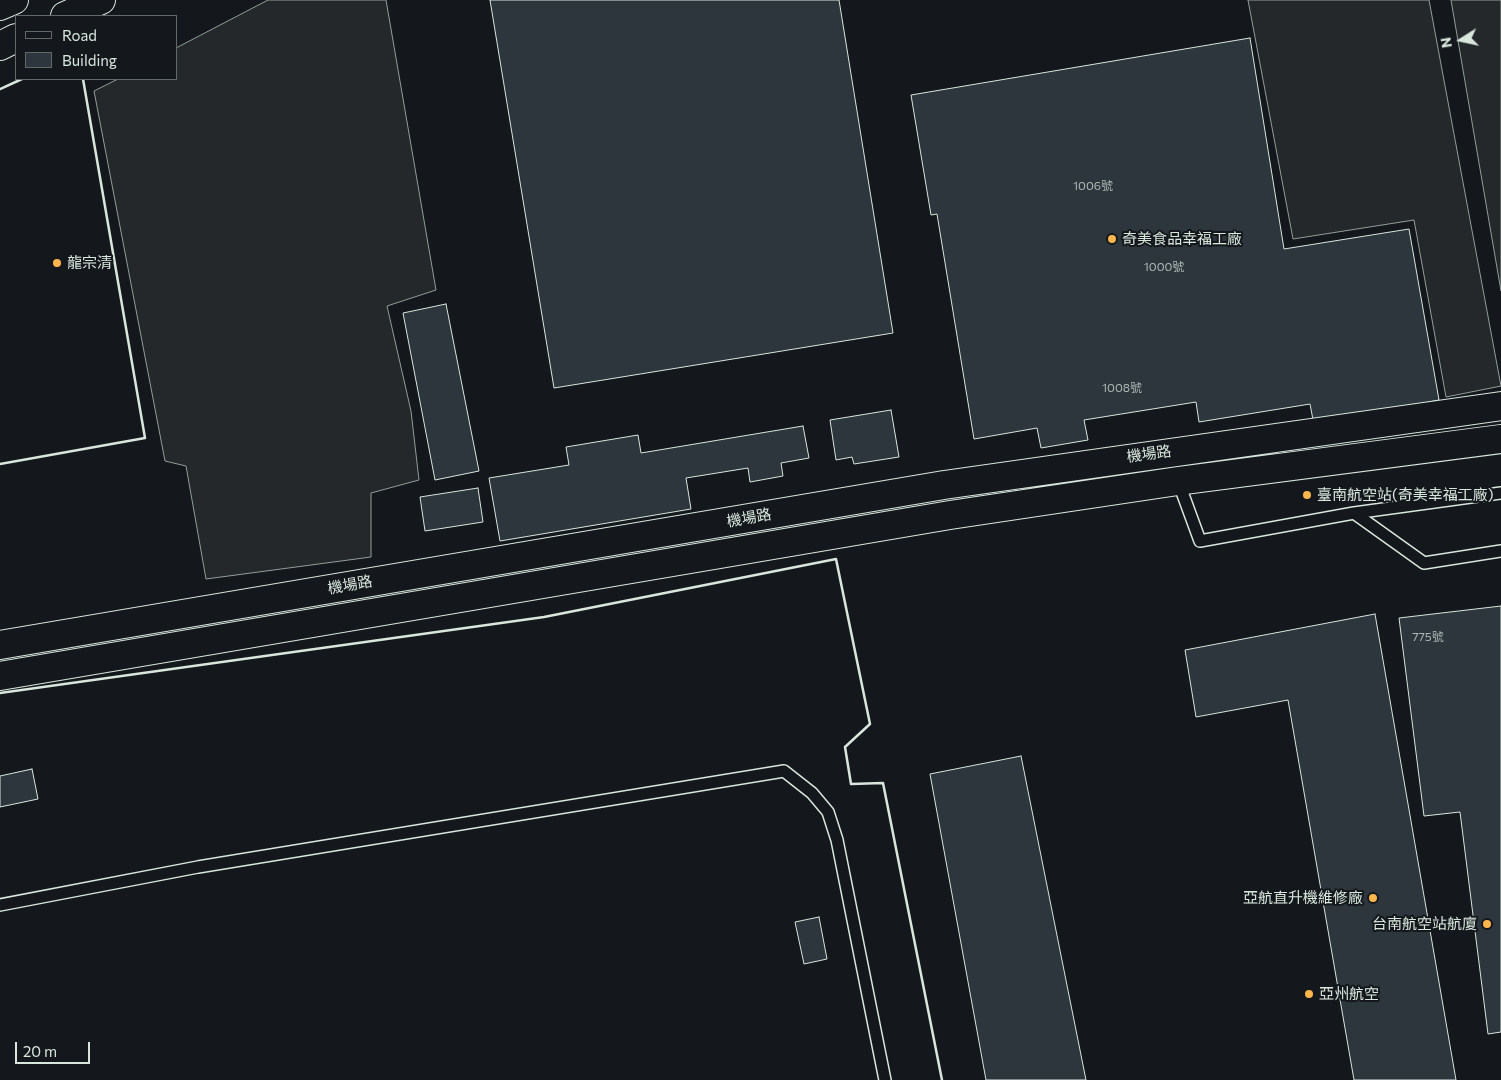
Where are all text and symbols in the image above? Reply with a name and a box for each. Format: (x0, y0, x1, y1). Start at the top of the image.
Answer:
legend (15, 15, 178, 80)
north arrow (1436, 15, 1486, 65)
text: Road (62, 26, 97, 44)
text: N (1436, 36, 1455, 49)
text: Building (62, 51, 117, 69)
house number: 1006號 (1073, 179, 1113, 193)
place label: 奇美食品幸福工廠 (1122, 230, 1242, 248)
marker: 奇美食品幸福工廠 (1106, 233, 1118, 245)
place label: 龍宗清 (67, 254, 112, 272)
marker: 龍宗清 (51, 257, 63, 269)
house number: 1000號 (1144, 260, 1184, 274)
house number: 1008號 (1102, 381, 1142, 395)
street label: 機場路 (1125, 442, 1173, 466)
place label: 臺南航空站(奇美幸福工廠) (1317, 486, 1494, 504)
marker: 臺南航空站(奇美幸福工廠) (1301, 489, 1313, 501)
street label: 機場路 (725, 505, 773, 531)
street label: 機場路 (326, 572, 374, 598)
house number: 775號 (1412, 630, 1444, 644)
place label: 亞航直升機維修廠 (1243, 889, 1363, 907)
marker: 亞航直升機維修廠 (1367, 892, 1379, 904)
place label: 台南航空站航廈 (1372, 915, 1477, 933)
marker: 台南航空站航廈 (1481, 918, 1493, 930)
place label: 亞州航空 (1319, 985, 1379, 1003)
marker: 亞州航空 (1303, 988, 1315, 1000)
scale bar (18, 1032, 92, 1064)
text: 20 m (23, 1042, 57, 1060)

